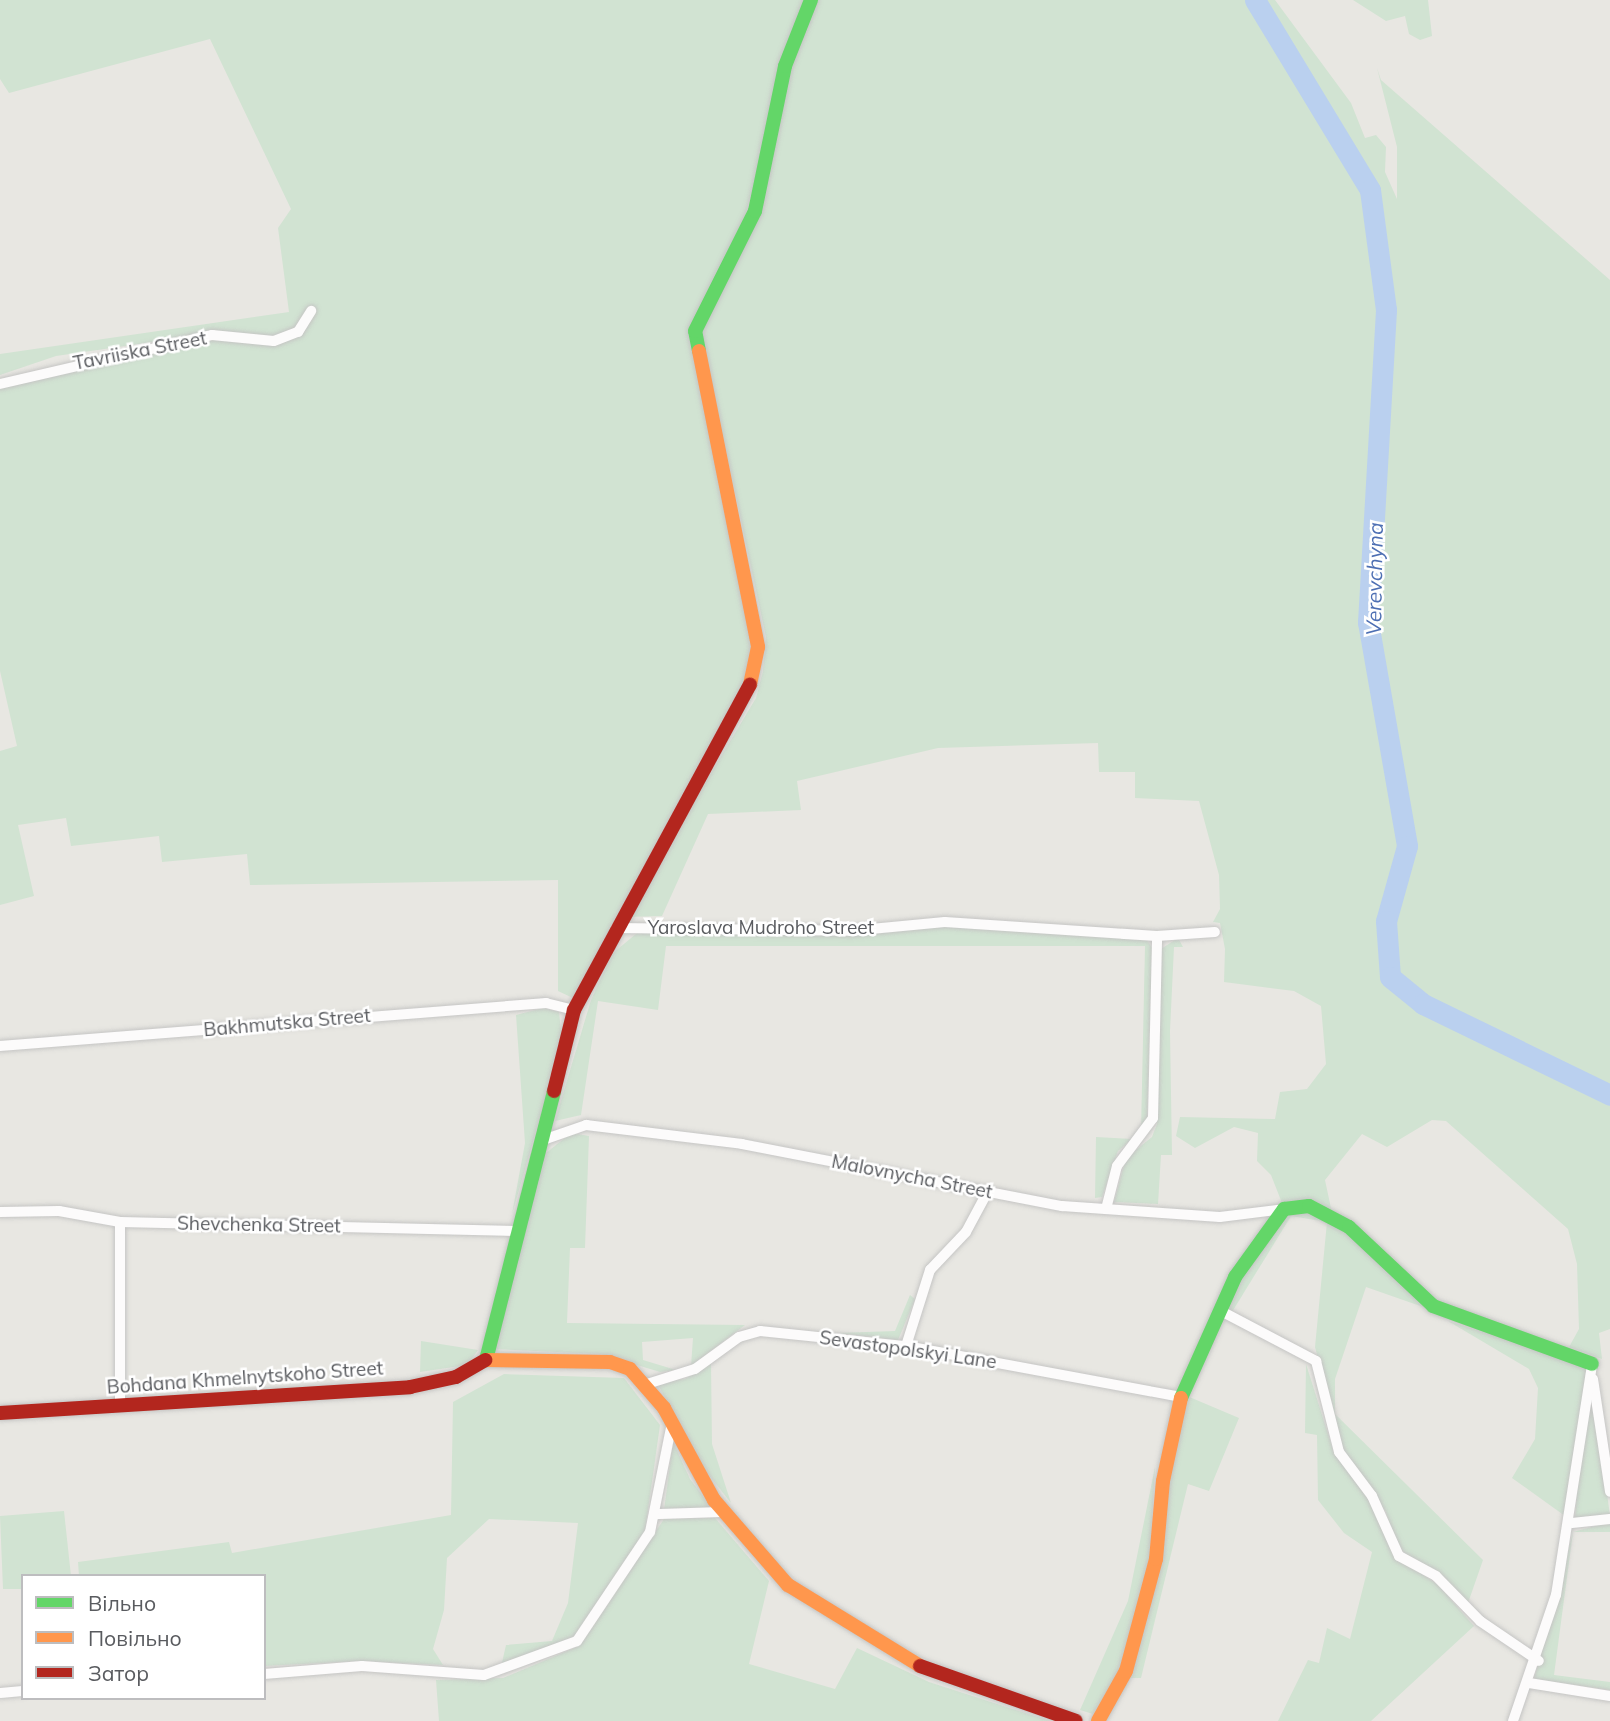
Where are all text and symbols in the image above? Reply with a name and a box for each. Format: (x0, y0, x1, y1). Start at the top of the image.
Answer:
street label: Tavriiska Street (71, 327, 209, 375)
water label: Verevchyna (1360, 522, 1388, 636)
street label: Yaroslava Mudroho Street (648, 917, 874, 939)
street label: Bakhmutska Street (203, 1004, 371, 1042)
street label: Malovnycha Street (830, 1150, 994, 1204)
street label: Shevchenka Street (177, 1212, 341, 1238)
street label: Sevastopolskyi Lane (818, 1326, 998, 1374)
street label: Bohdana Khmelnytskoho Street (106, 1357, 384, 1399)
legend (21, 1574, 266, 1700)
text: Вільно (88, 1590, 156, 1616)
text: Повільно (88, 1625, 182, 1651)
text: Затор (88, 1660, 149, 1686)

